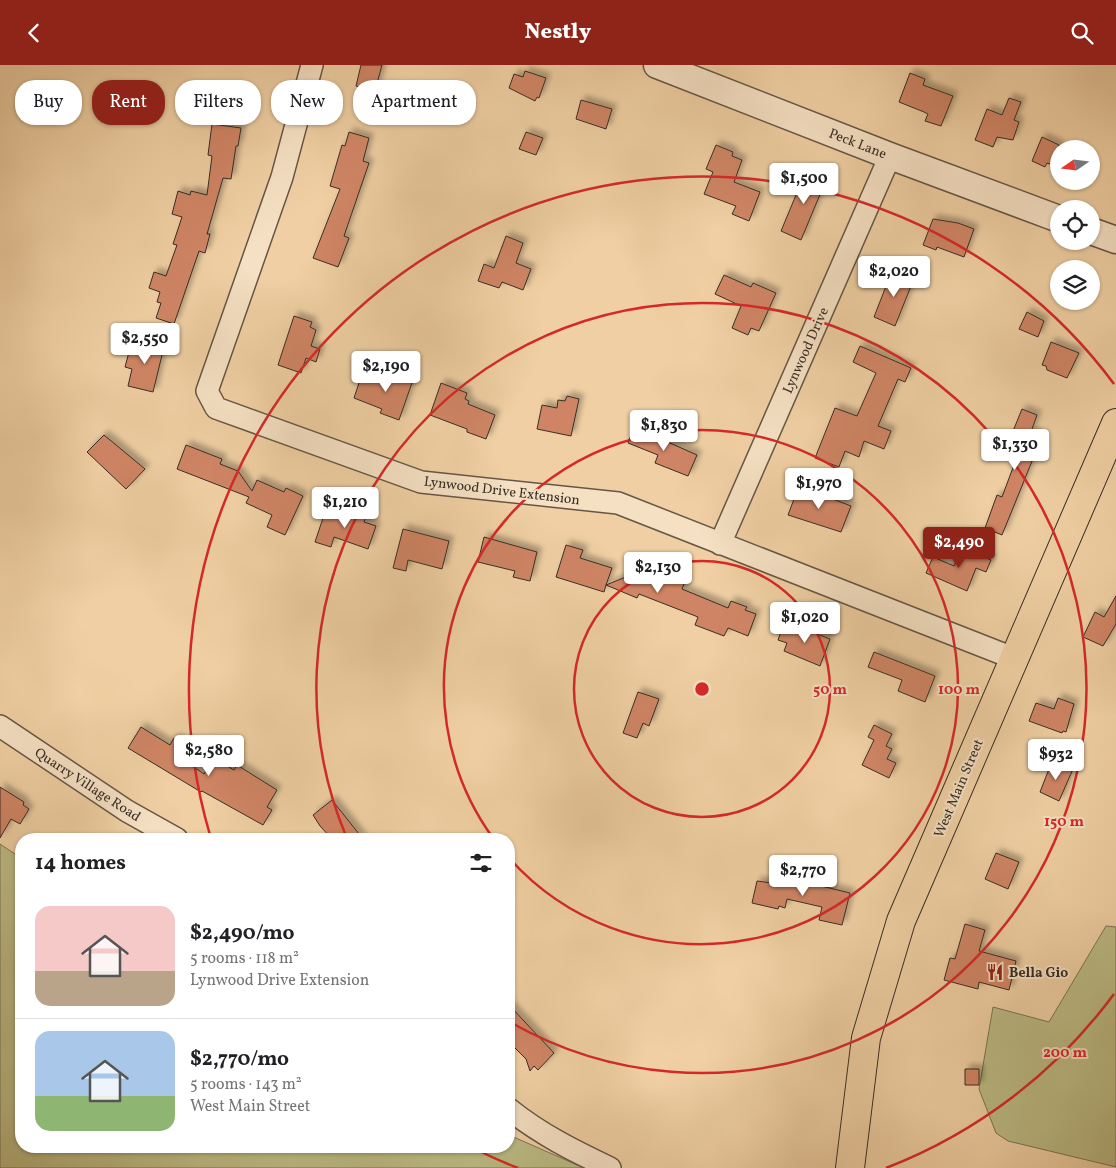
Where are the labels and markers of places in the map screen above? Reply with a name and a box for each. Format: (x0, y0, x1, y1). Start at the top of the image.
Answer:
pin: $1,500 (763, 163, 845, 205)
pin: $2,020 (853, 255, 935, 298)
pin: $2,550 (104, 323, 186, 365)
pin: $2,190 (345, 351, 427, 393)
pin: $1,830 (623, 409, 705, 452)
pin: $1,330 (974, 429, 1056, 471)
pin: $1,970 (778, 467, 860, 510)
pin: $1,210 (304, 487, 386, 529)
pin: $2,490 (918, 527, 1000, 569)
pin: $2,130 (617, 551, 699, 594)
pin: $1,020 (764, 601, 846, 644)
centre of rings (693, 680, 711, 698)
pin: $2,580 (168, 735, 250, 777)
pin: $932 (1026, 739, 1086, 781)
pin: $2,770 (762, 855, 844, 897)
restaurant icon: Bella Gio (985, 962, 1005, 982)
place label: Bella Gio (1009, 964, 1068, 983)

